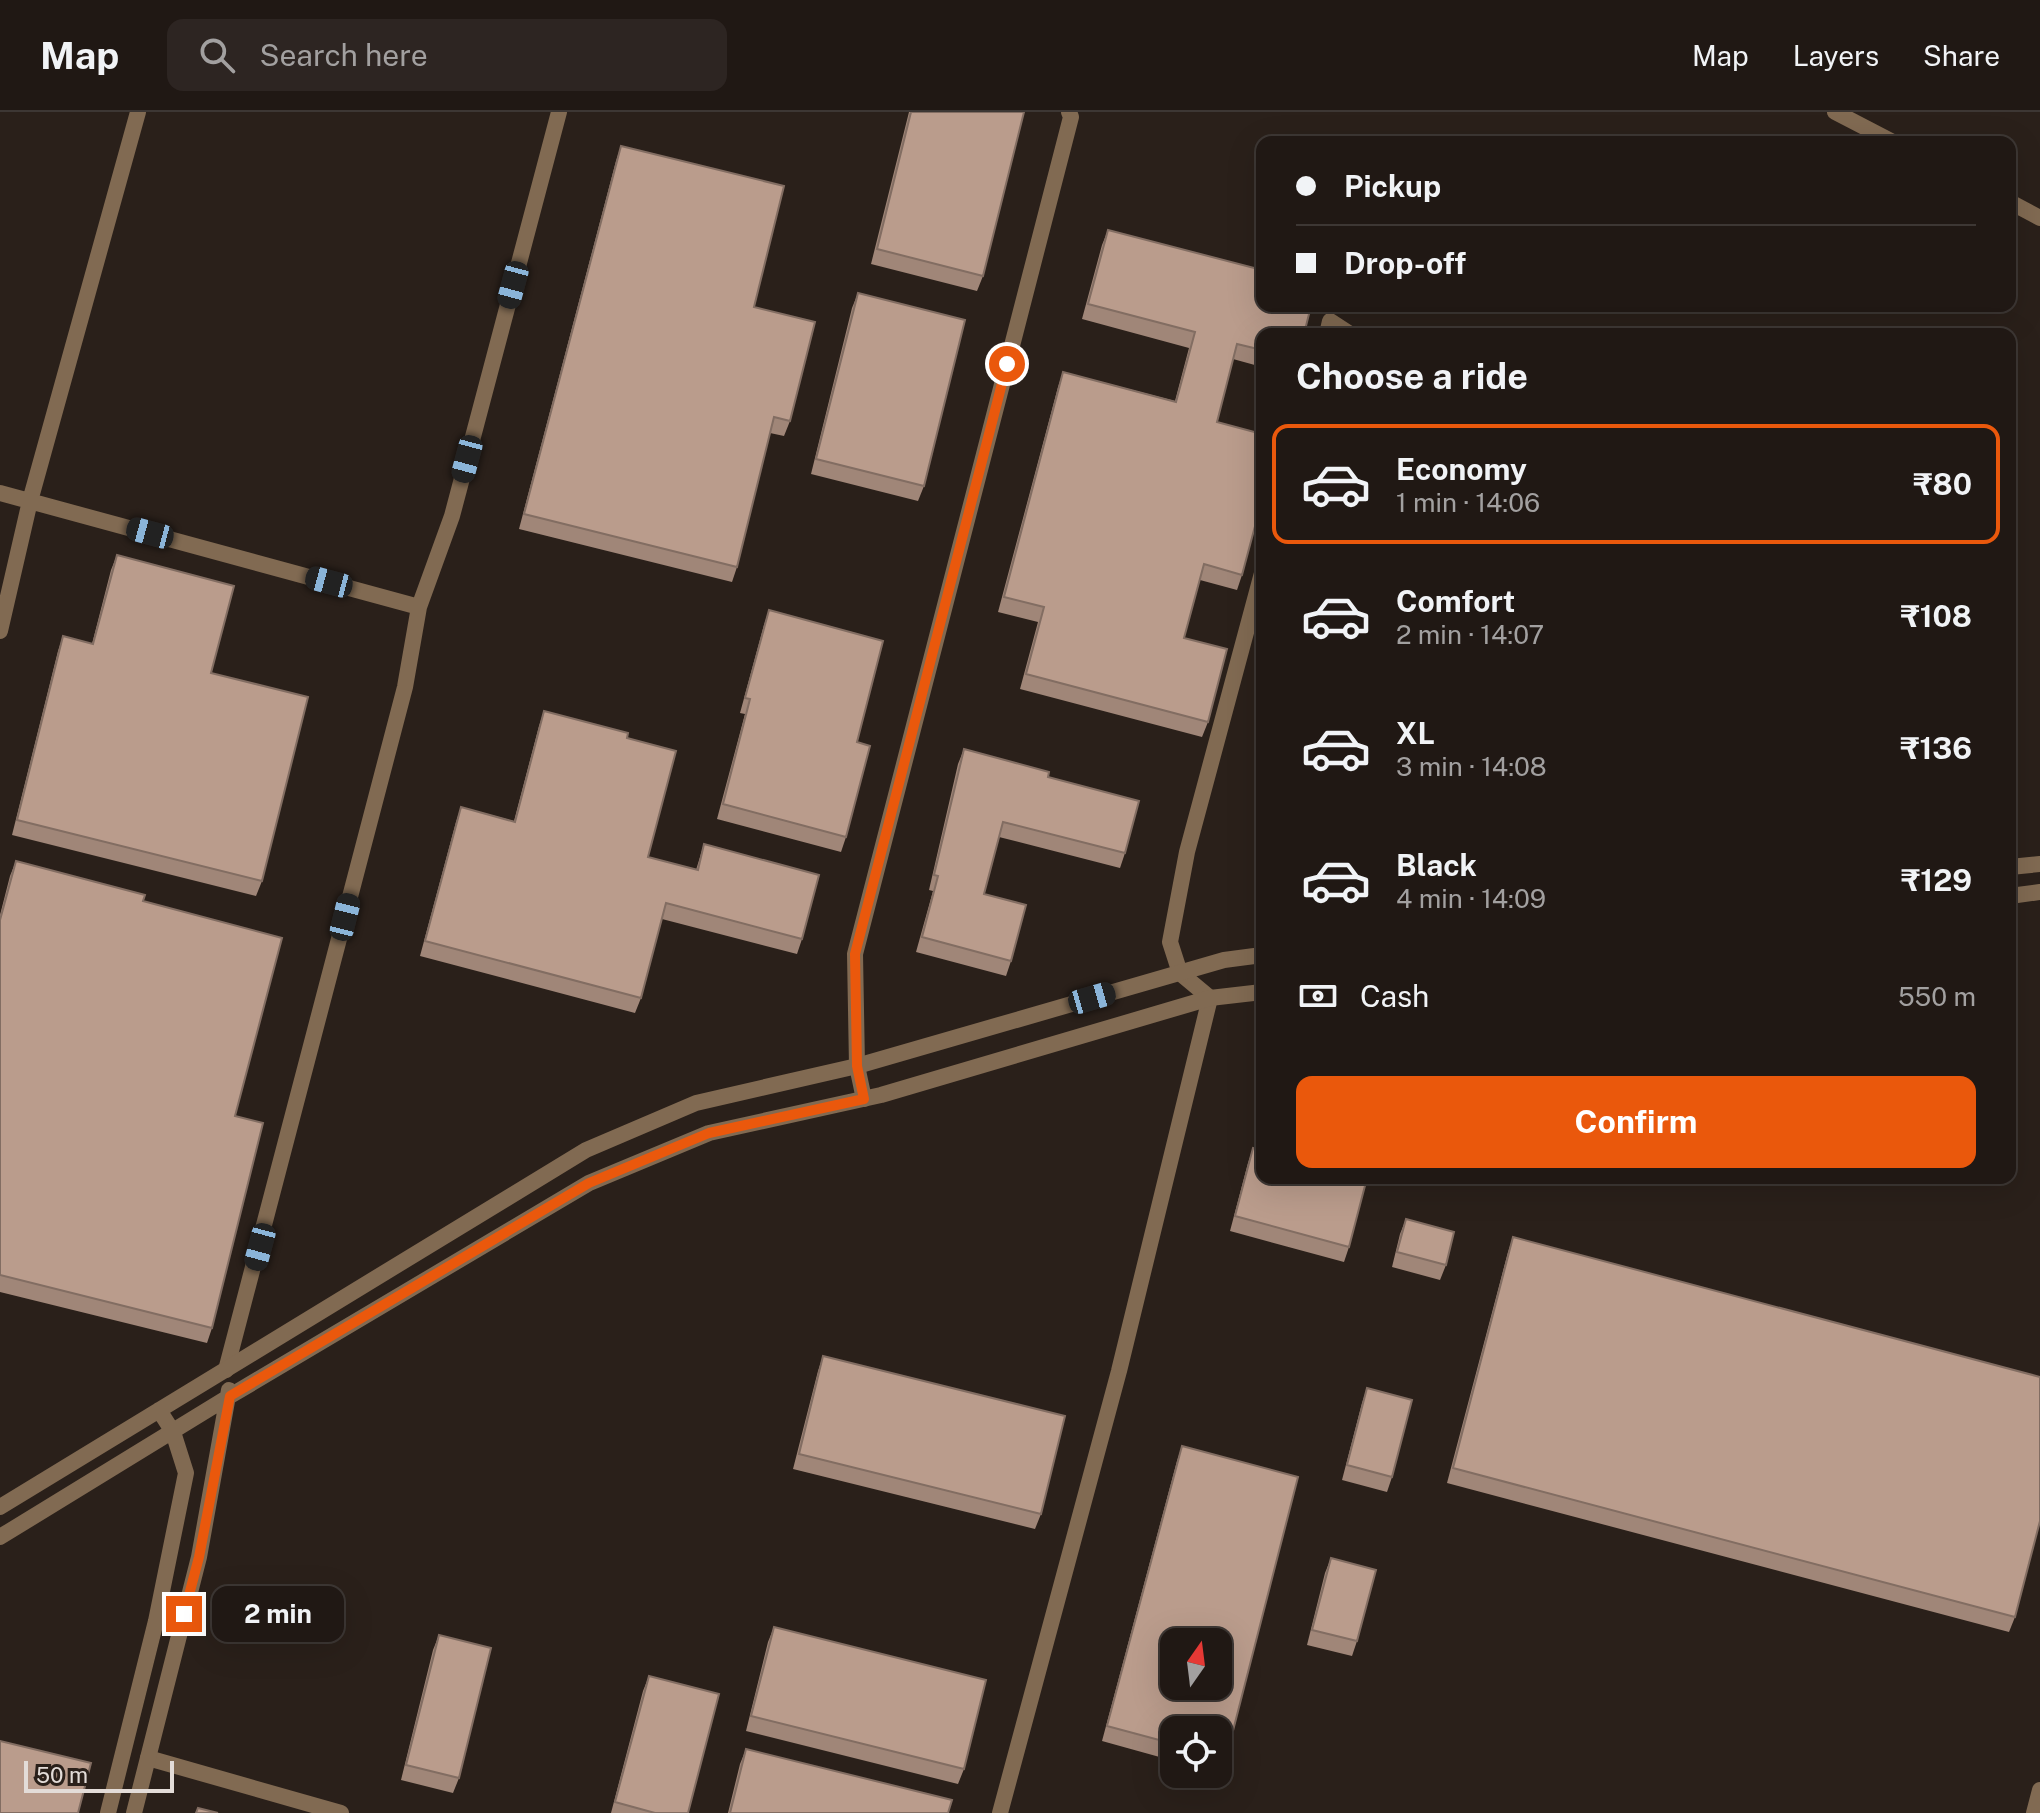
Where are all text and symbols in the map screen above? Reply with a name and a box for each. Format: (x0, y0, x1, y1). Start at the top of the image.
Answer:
search box (167, 19, 727, 91)
text: Map (40, 33, 119, 78)
icon: search (195, 33, 239, 77)
text: Search here (259, 37, 428, 73)
text: Map (1692, 39, 1749, 72)
text: Layers (1793, 39, 1879, 72)
text: Share (1923, 39, 2000, 72)
text: Pickup (1344, 168, 1441, 204)
text: Drop-off (1344, 245, 1466, 281)
car (495, 259, 531, 311)
route start (989, 346, 1025, 382)
text: Choose a ride (1296, 355, 1528, 397)
car (449, 433, 485, 485)
icon: car (1300, 448, 1372, 520)
text: Economy (1396, 451, 1527, 487)
text: ₹80 (1913, 466, 1972, 502)
text: 1 min · 14:06 (1396, 487, 1540, 518)
car (124, 515, 176, 551)
car (303, 564, 355, 600)
icon: car (1300, 580, 1372, 652)
text: Comfort (1396, 583, 1515, 619)
text: ₹108 (1900, 598, 1972, 634)
text: 2 min · 14:07 (1396, 619, 1544, 650)
icon: car (1300, 712, 1372, 784)
text: XL (1396, 715, 1435, 751)
text: ₹136 (1900, 730, 1972, 766)
text: 3 min · 14:08 (1396, 751, 1547, 782)
icon: car (1300, 844, 1372, 916)
text: Black (1396, 847, 1477, 883)
text: ₹129 (1901, 862, 1972, 898)
text: 4 min · 14:09 (1396, 883, 1546, 914)
car (328, 891, 362, 943)
icon: cash (1296, 974, 1340, 1018)
text: Cash (1360, 978, 1429, 1014)
car (1066, 980, 1118, 1016)
text: 550 m (1898, 981, 1976, 1012)
button: Confirm (1296, 1076, 1976, 1168)
car (242, 1221, 278, 1273)
callout: 2 min (212, 1586, 344, 1642)
route end (166, 1596, 202, 1632)
text: 2 min (244, 1598, 312, 1629)
north arrow (1160, 1628, 1232, 1700)
map controls (1160, 1628, 1232, 1788)
button: locate (1160, 1716, 1232, 1788)
scale bar (24, 1757, 174, 1793)
text: 50 m (36, 1762, 88, 1788)

